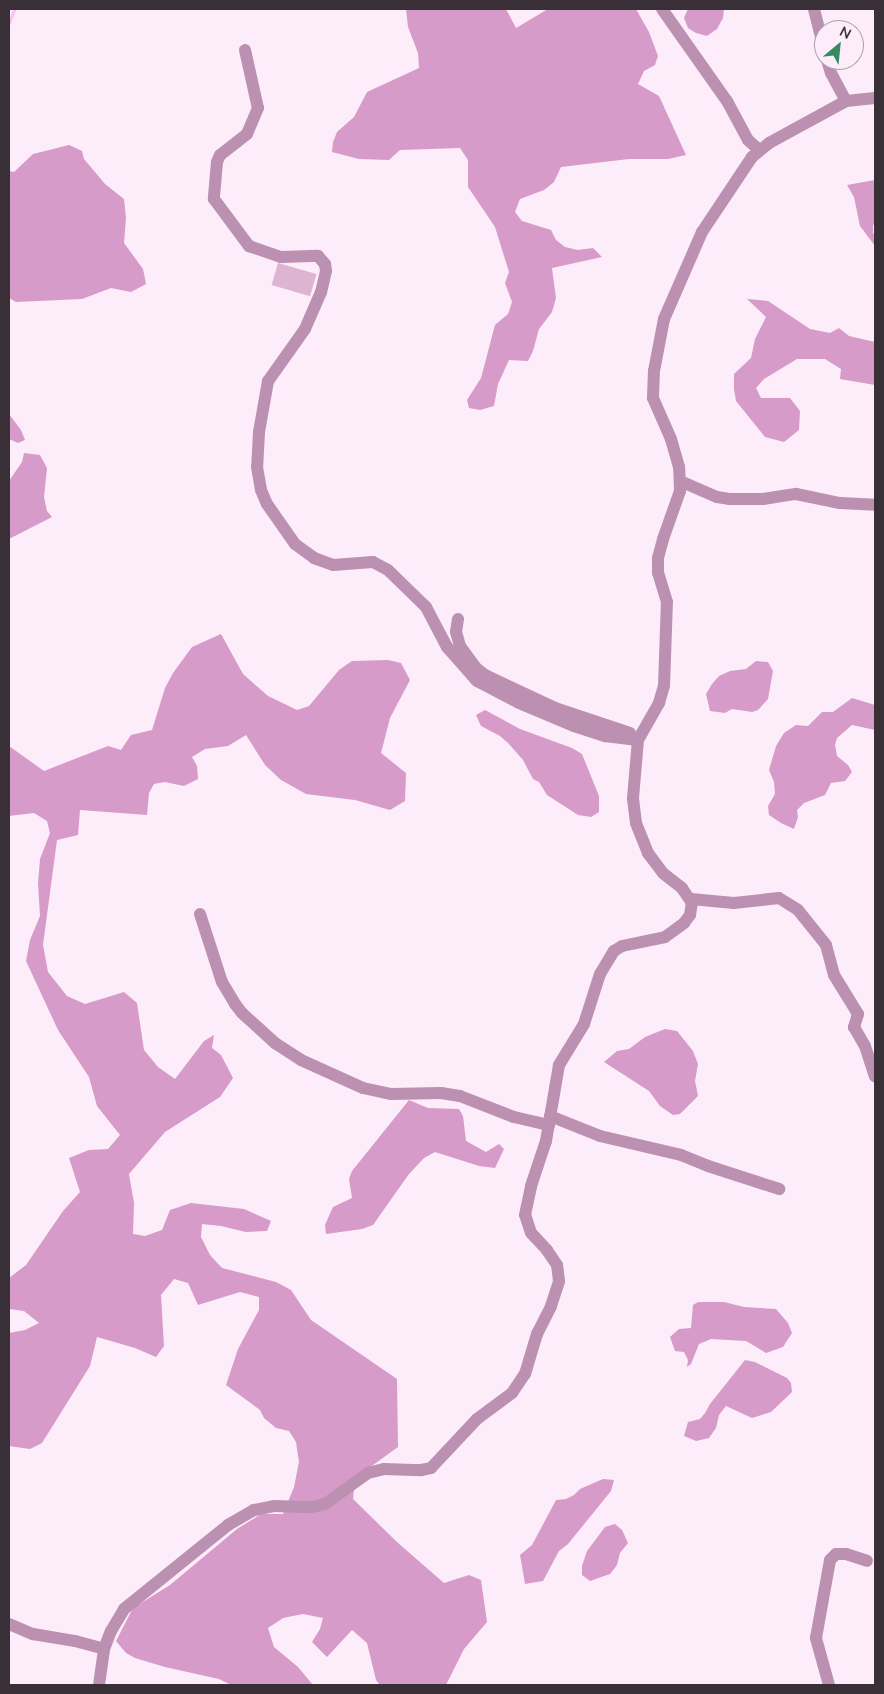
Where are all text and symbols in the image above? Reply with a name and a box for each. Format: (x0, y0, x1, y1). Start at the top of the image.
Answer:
north arrow (814, 20, 864, 70)
text: N (837, 22, 854, 43)

